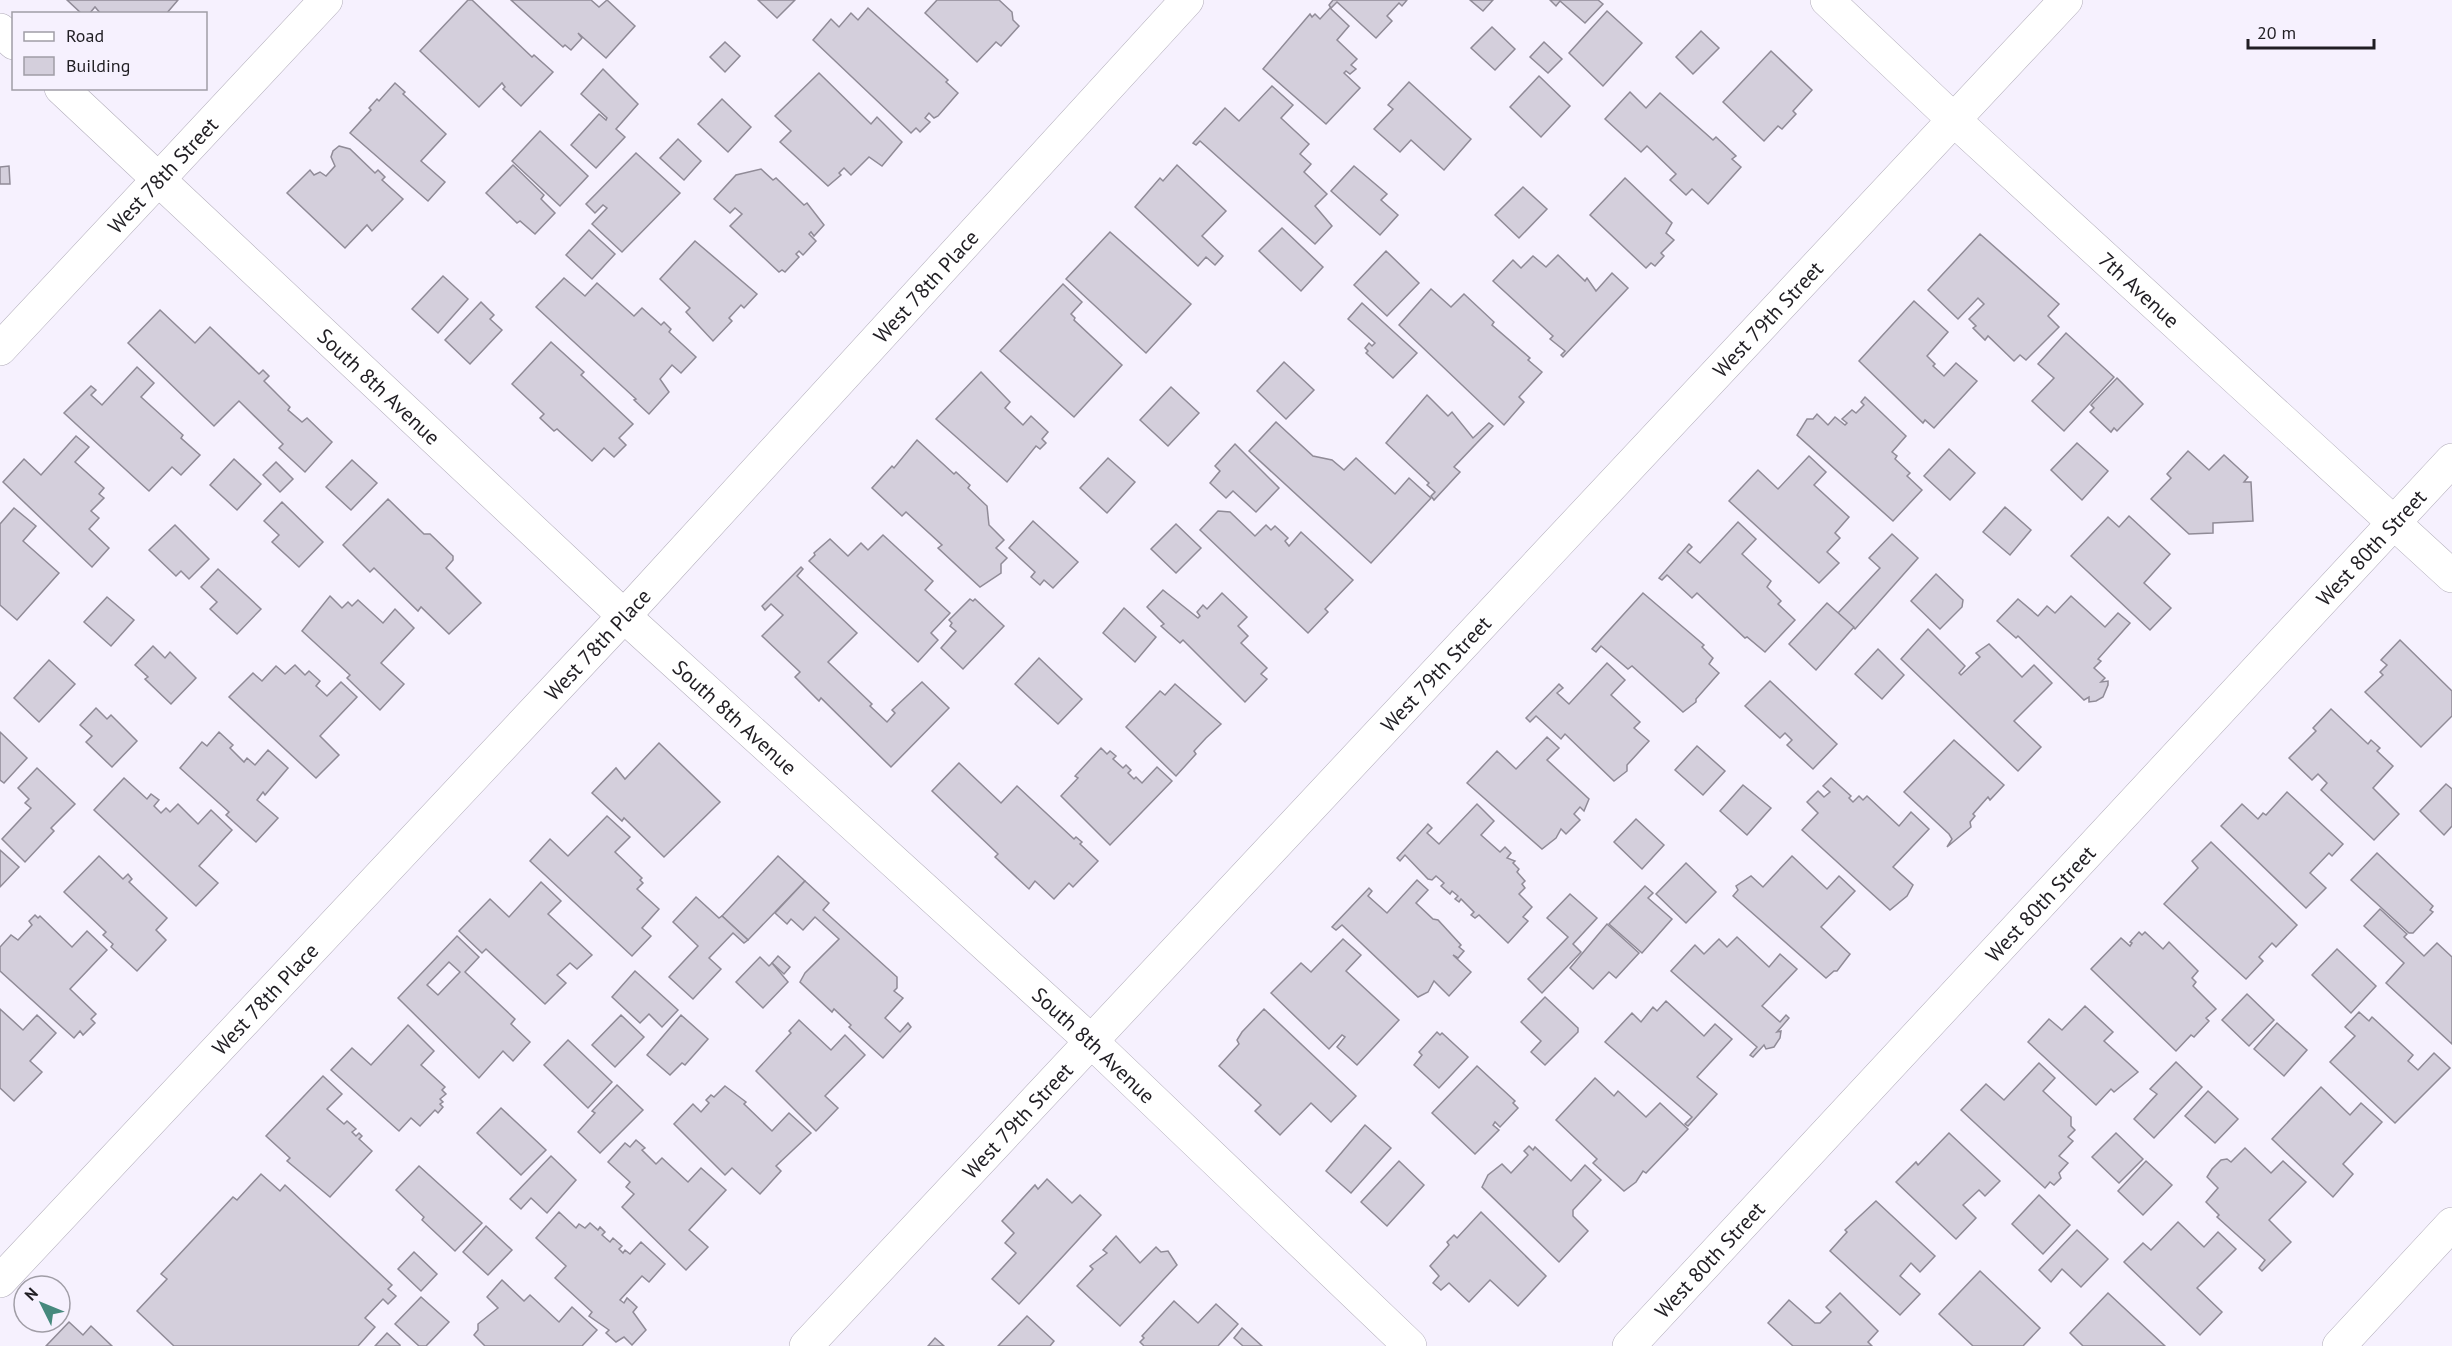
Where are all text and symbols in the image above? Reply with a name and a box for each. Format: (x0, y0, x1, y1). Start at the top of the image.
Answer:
legend (12, 12, 207, 90)
scale bar (2248, 12, 2374, 50)
text: 20 m (2257, 21, 2296, 44)
text: Road (66, 24, 104, 47)
text: Building (66, 54, 130, 77)
street label: West 78th Street (102, 111, 223, 239)
street label: West 78th Place (867, 224, 984, 348)
street label: 7th Avenue (2093, 246, 2185, 333)
street label: West 79th Street (1707, 255, 1829, 383)
street label: South 8th Avenue (312, 322, 446, 450)
street label: West 80th Street (2310, 483, 2432, 611)
street label: West 78th Place (538, 583, 656, 706)
street label: West 79th Street (1374, 610, 1496, 737)
street label: South 8th Avenue (667, 654, 803, 780)
street label: West 80th Street (1979, 839, 2101, 967)
street label: West 78th Place (206, 937, 324, 1060)
street label: South 8th Avenue (1027, 981, 1161, 1109)
street label: West 79th Street (956, 1057, 1078, 1184)
street label: West 80th Street (1649, 1196, 1770, 1324)
north arrow (12, 1274, 72, 1334)
text: N (20, 1283, 42, 1304)

